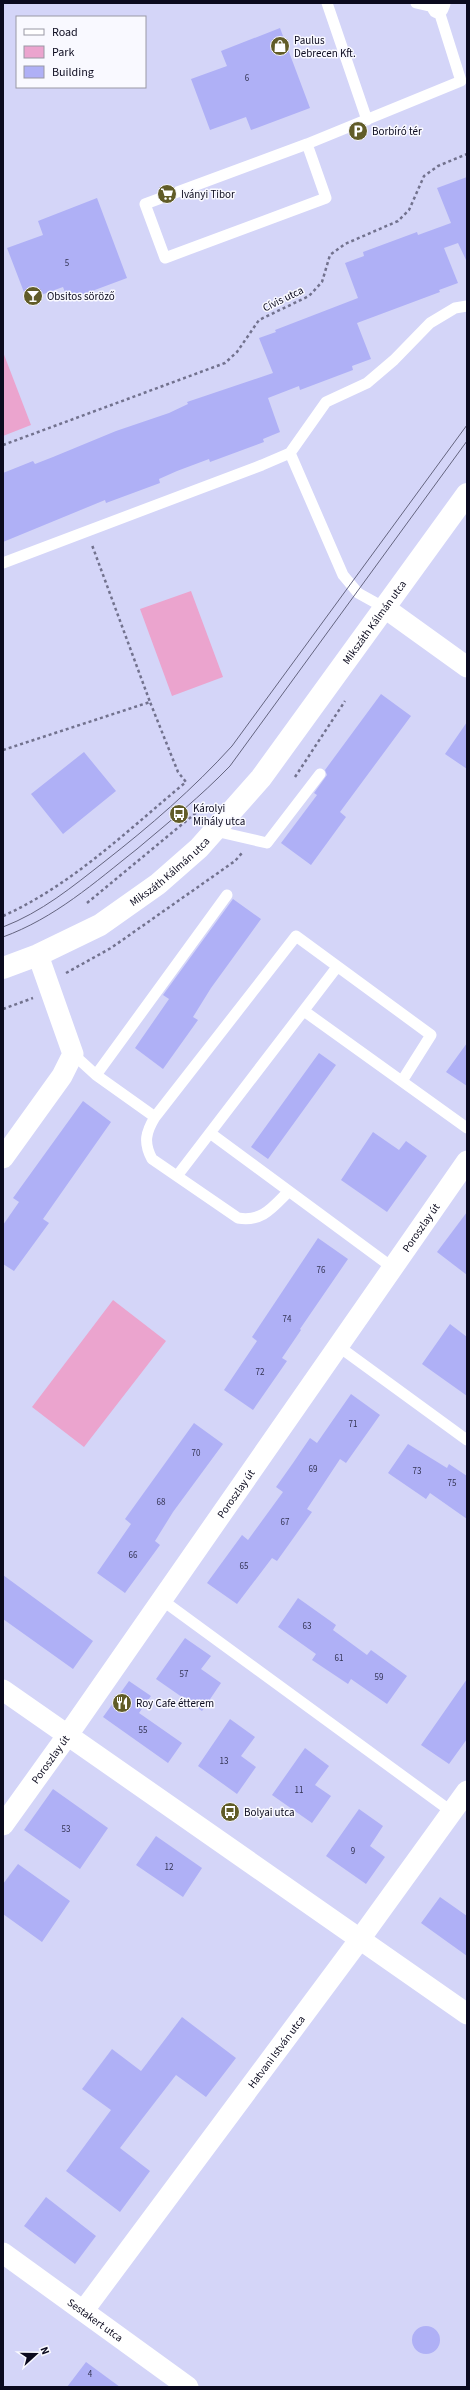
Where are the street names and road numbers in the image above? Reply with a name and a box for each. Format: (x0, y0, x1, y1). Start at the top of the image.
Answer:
street label: Cívis utca (260, 283, 306, 315)
street label: Mikszáth Kálmán utca (339, 577, 410, 667)
street label: Mikszáth Kálmán utca (126, 834, 213, 909)
street label: Poroszlay út (398, 1200, 443, 1255)
street label: Poroszlay út (213, 1466, 258, 1521)
street label: Poroszlay út (28, 1732, 73, 1786)
street label: Hatvani István utca (244, 2012, 308, 2091)
street label: Sestakert utca (65, 2295, 126, 2345)

